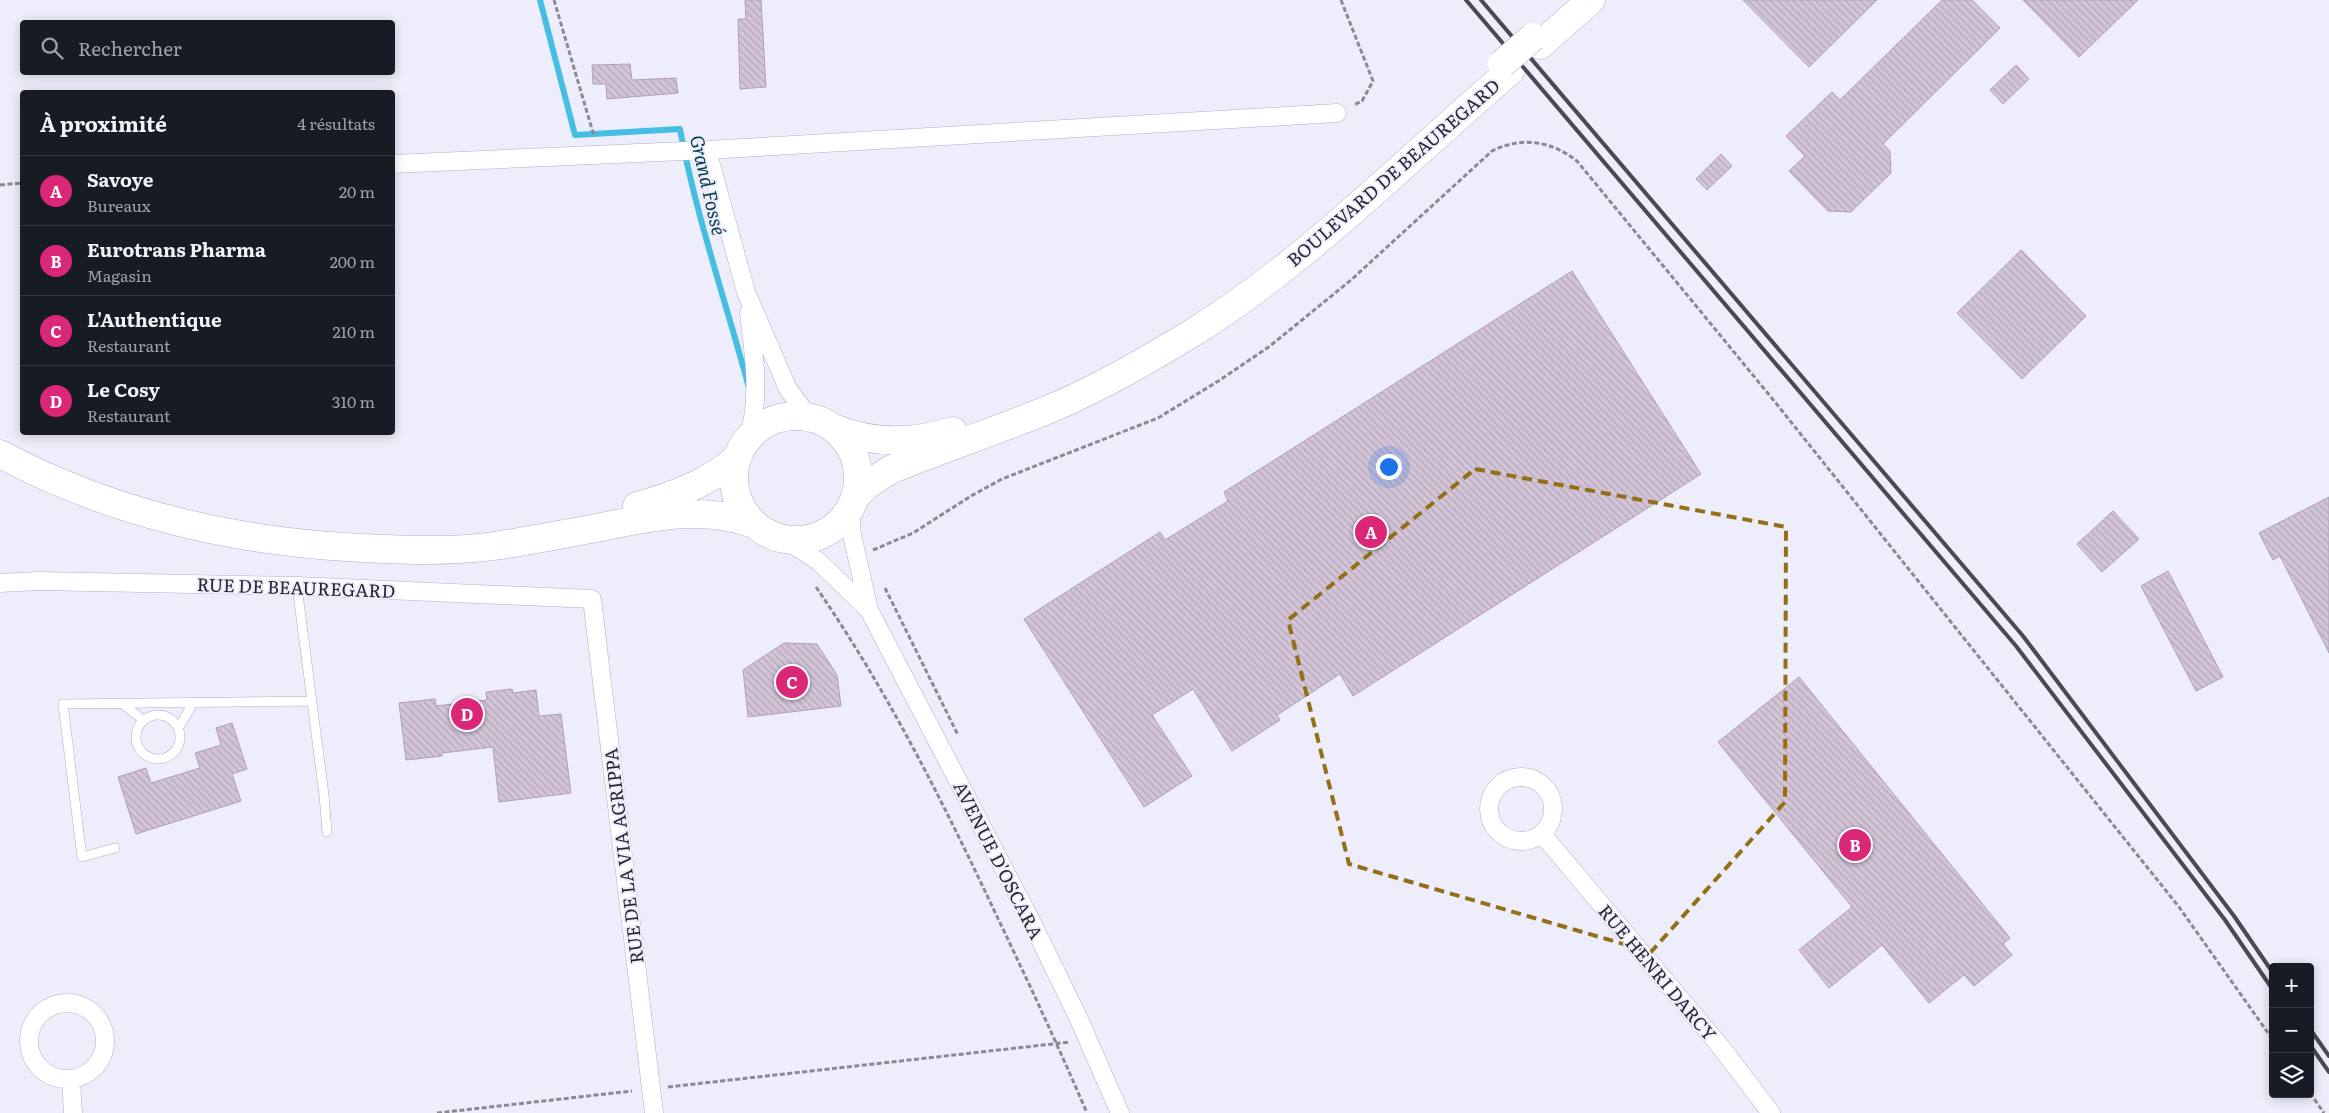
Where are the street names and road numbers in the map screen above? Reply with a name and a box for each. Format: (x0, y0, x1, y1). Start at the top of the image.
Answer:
street label: BOULEVARD DE BEAUREGARD (1281, 72, 1505, 272)
street label: RUE DE BEAUREGARD (196, 570, 396, 604)
street label: RUE DE LA VIA AGRIPPA (596, 747, 650, 965)
street label: AVENUE D'OSCARA (947, 776, 1051, 944)
street label: RUE HENRI DARCY (1593, 898, 1723, 1046)

